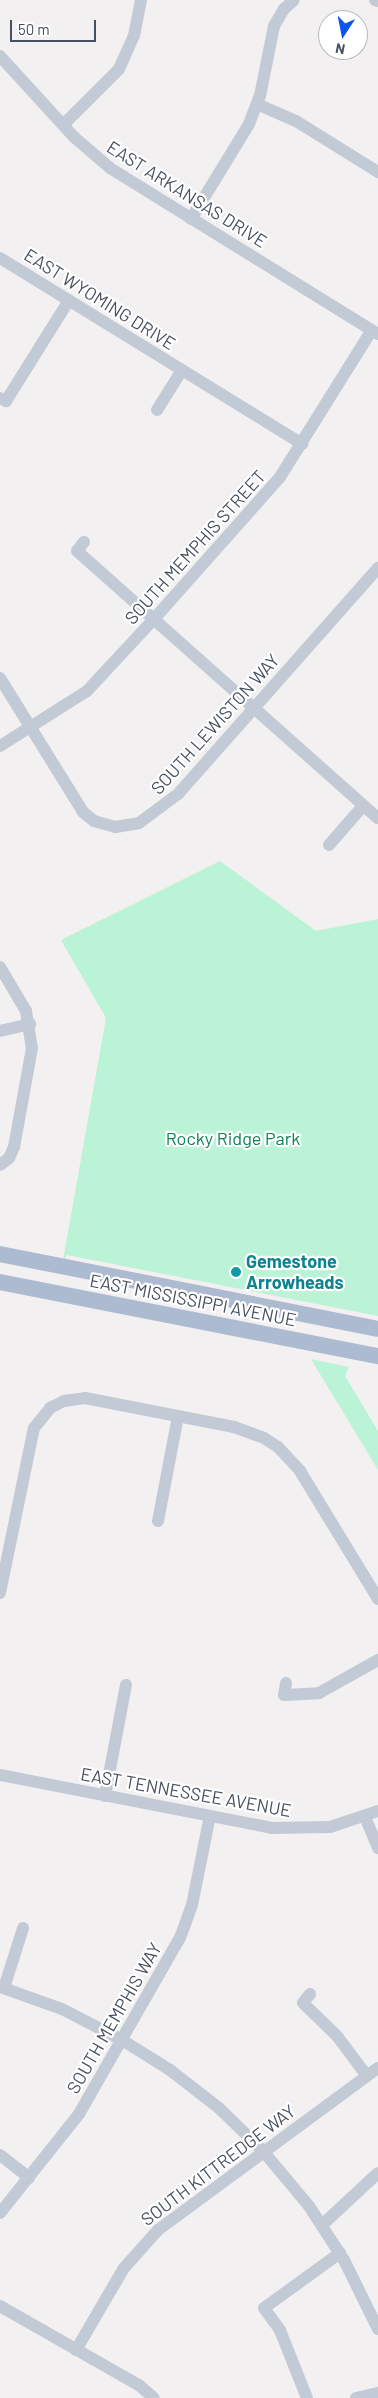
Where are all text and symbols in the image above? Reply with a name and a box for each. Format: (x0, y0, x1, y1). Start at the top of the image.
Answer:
scale bar (12, 10, 99, 42)
north arrow (318, 10, 368, 60)
text: 50 m (18, 20, 50, 38)
text: N (334, 40, 346, 58)
street label: EAST ARKANSAS DRIVE (103, 136, 271, 252)
street label: EAST WYOMING DRIVE (20, 244, 180, 354)
street label: SOUTH MEMPHIS STREET (120, 465, 270, 629)
street label: SOUTH LEWISTON WAY (146, 649, 284, 799)
park label: Rocky Ridge Park (166, 1127, 300, 1149)
place label: Gemestone Arrowheads (246, 1251, 344, 1294)
marker: Gemestone Arrowheads (230, 1266, 242, 1278)
street label: EAST MISSISSIPPI AVENUE (88, 1269, 298, 1331)
street label: EAST TENNESSEE AVENUE (79, 1763, 293, 1821)
street label: SOUTH MEMPHIS WAY (62, 1939, 166, 2097)
street label: SOUTH KITTREDGE WAY (137, 2100, 299, 2230)

